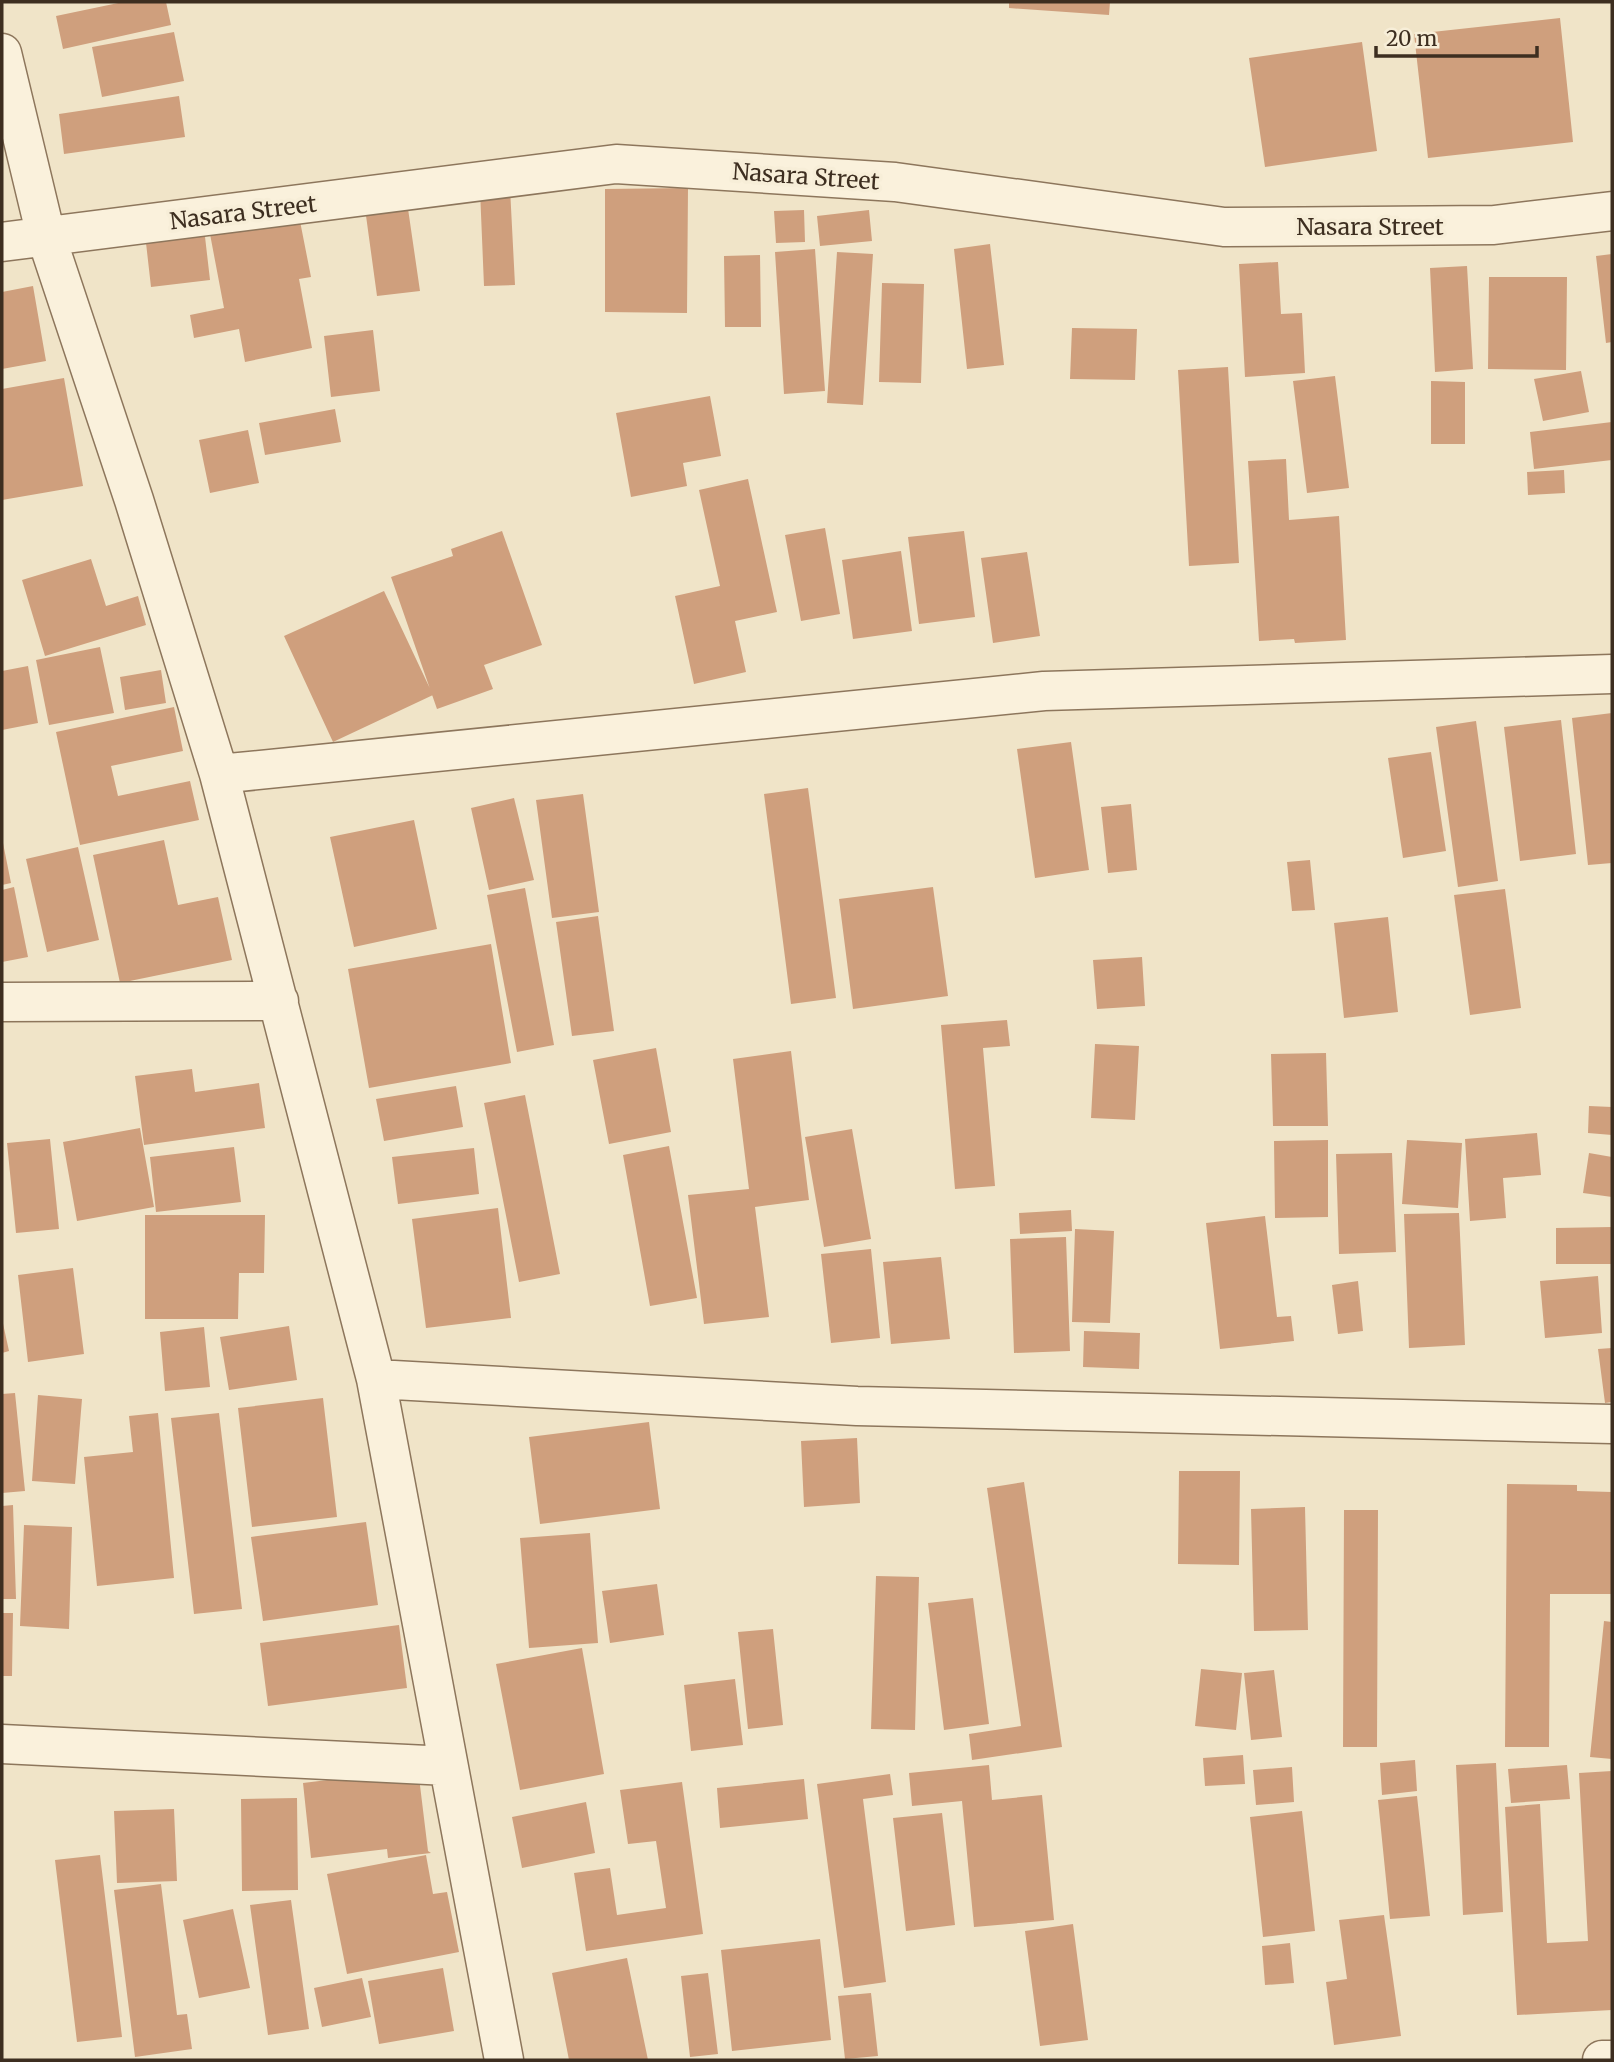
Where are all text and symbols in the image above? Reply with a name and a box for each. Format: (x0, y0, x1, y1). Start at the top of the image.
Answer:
scale bar (1376, 14, 1537, 58)
text: 20 m (1386, 25, 1438, 52)
street label: Nasara Street (731, 156, 881, 196)
street label: Nasara Street (168, 189, 318, 235)
street label: Nasara Street (1296, 212, 1444, 241)

